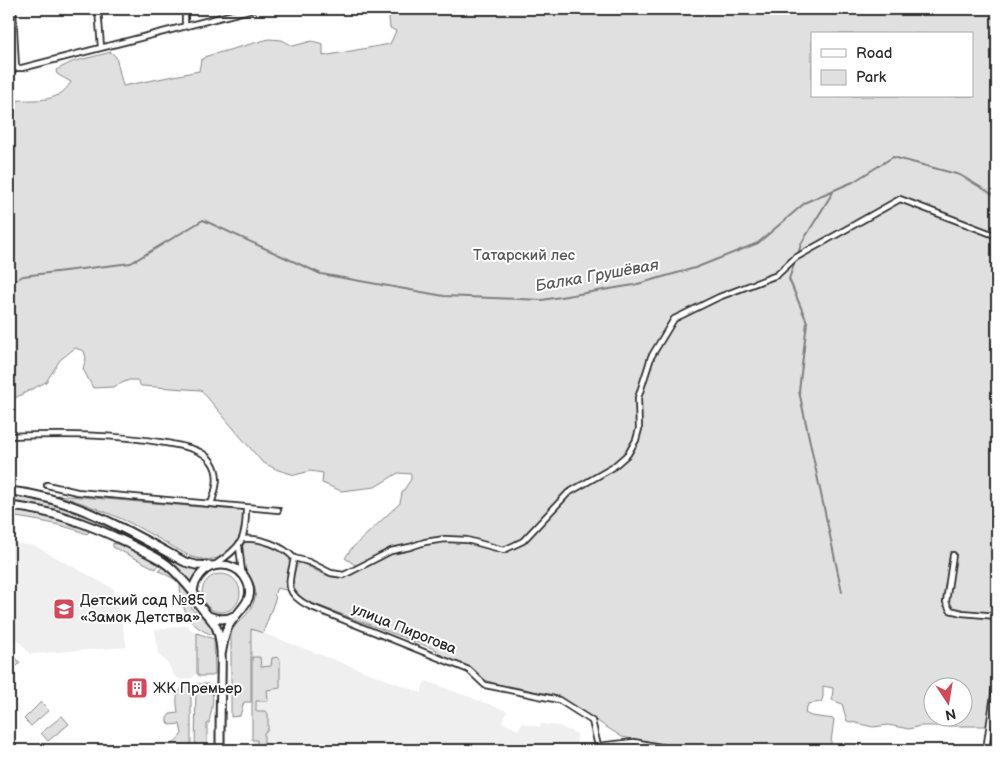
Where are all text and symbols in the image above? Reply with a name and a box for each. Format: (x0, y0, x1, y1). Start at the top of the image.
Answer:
legend (811, 32, 974, 98)
text: Road (856, 44, 892, 63)
text: Park (856, 68, 887, 87)
park label: Татарский лес (473, 246, 576, 265)
water label: Балка Грушёвая (534, 256, 660, 296)
place label: Детский сад №85 «Замок Детства» (80, 591, 205, 627)
school or university icon: Детский сад №85 «Замок Детства» (52, 597, 76, 621)
street label: улица Пирогова (349, 599, 459, 659)
building icon: ЖК Премьер (125, 676, 149, 700)
north arrow (924, 676, 974, 726)
place label: ЖК Премьер (153, 679, 243, 698)
text: N (944, 705, 958, 724)

